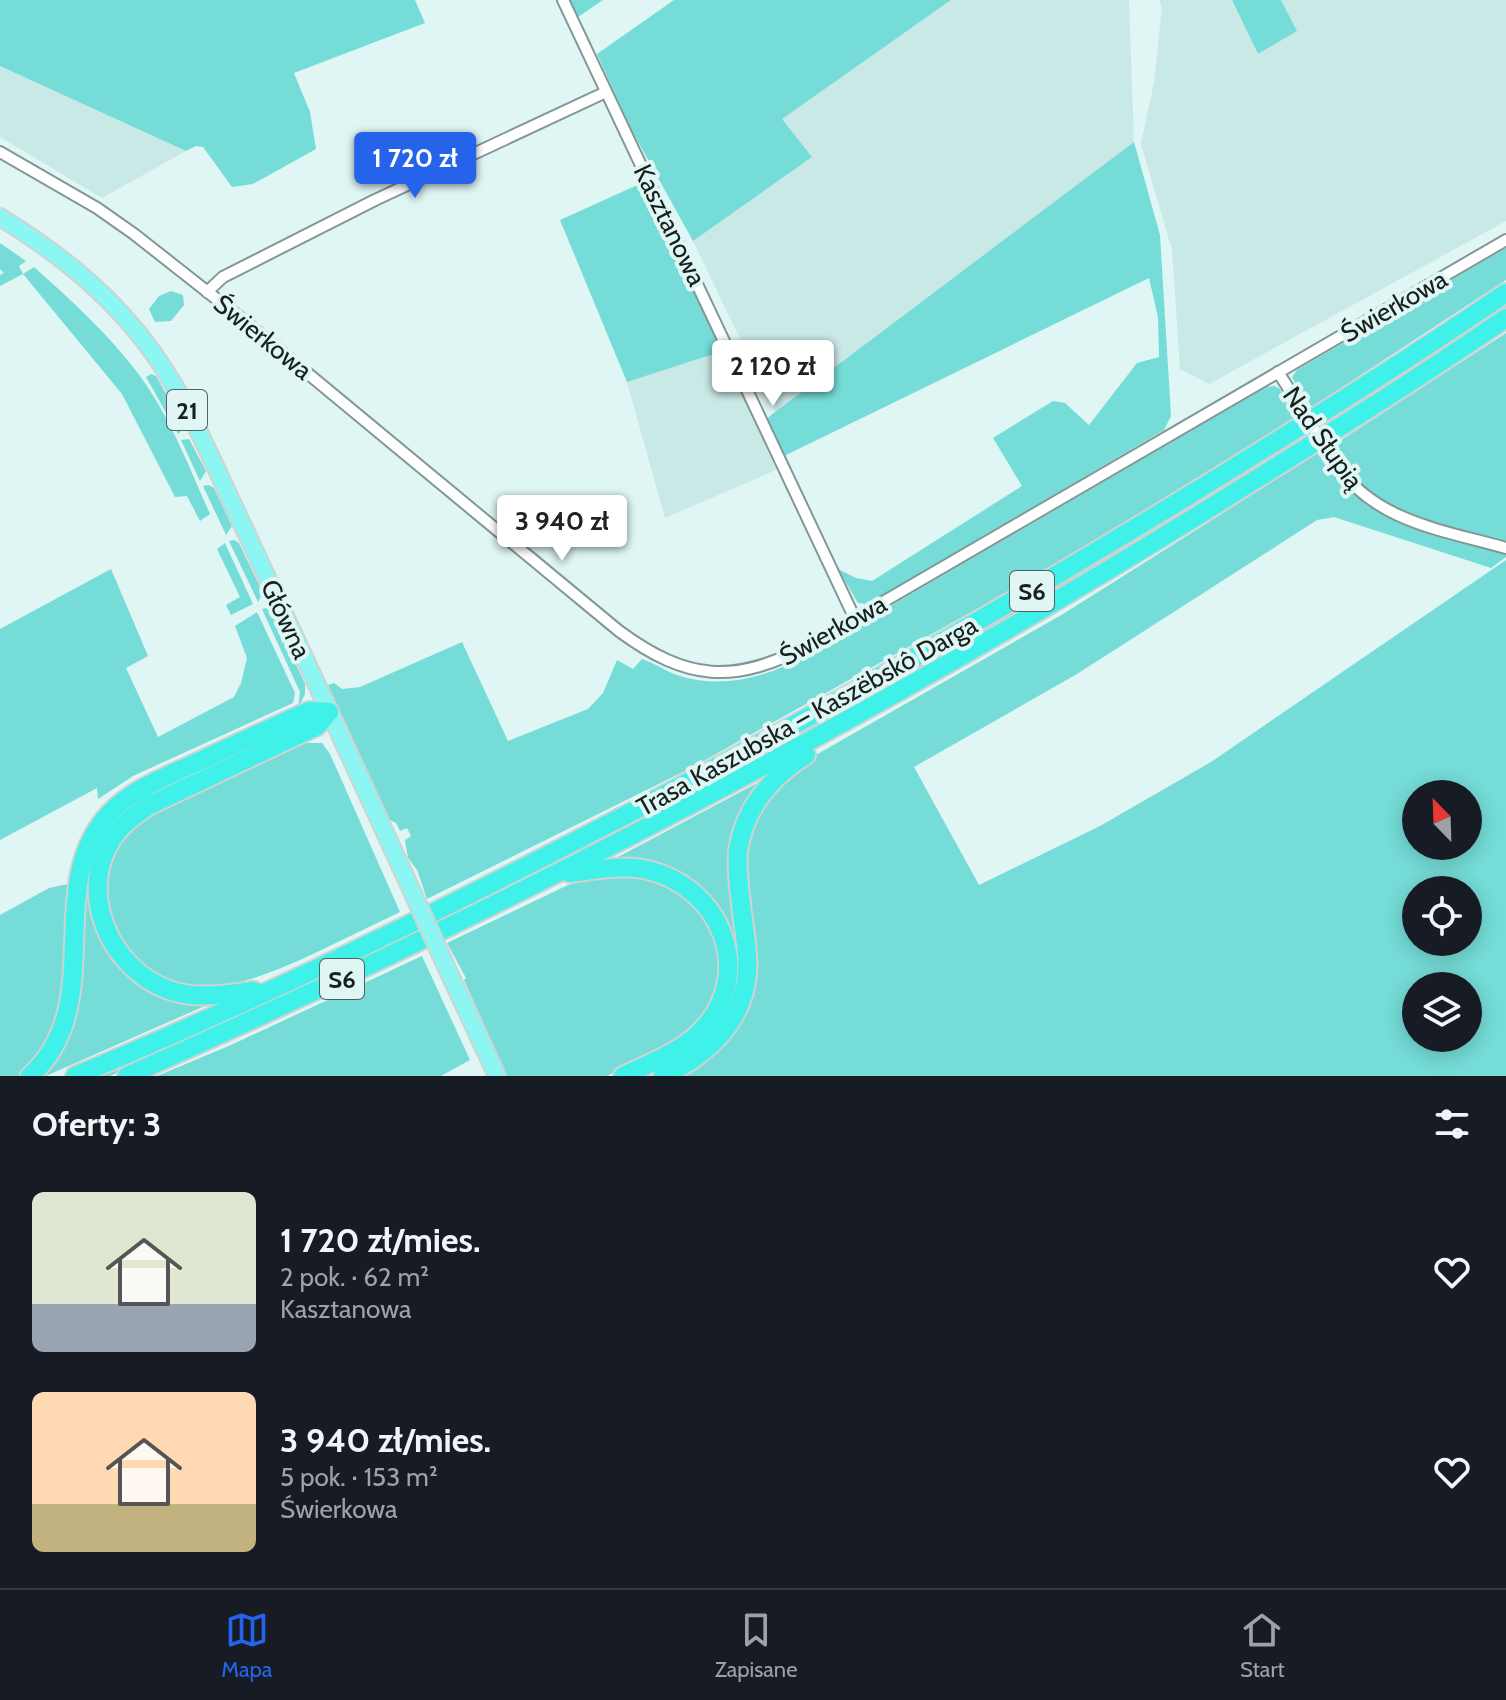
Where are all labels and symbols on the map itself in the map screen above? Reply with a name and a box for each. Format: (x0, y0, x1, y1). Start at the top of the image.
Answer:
pin: 1 720 zł (332, 132, 498, 200)
street label: Kasztanowa (627, 159, 713, 292)
street label: Świerkowa (1335, 262, 1453, 349)
street label: Świerkowa (207, 288, 319, 387)
pin: 2 120 zł (690, 340, 856, 408)
street label: Nad Słupią (1276, 380, 1370, 496)
road number: 21 (167, 390, 207, 430)
pin: 3 940 zł (479, 495, 645, 563)
road number: S6 (1010, 571, 1054, 611)
street label: Główna (254, 574, 318, 664)
street label: Świerkowa (774, 587, 893, 672)
street label: Trasa Kaszubska – Kaszëbskô Darga (631, 609, 983, 823)
north arrow (1402, 780, 1482, 860)
road number: S6 (320, 959, 364, 999)

